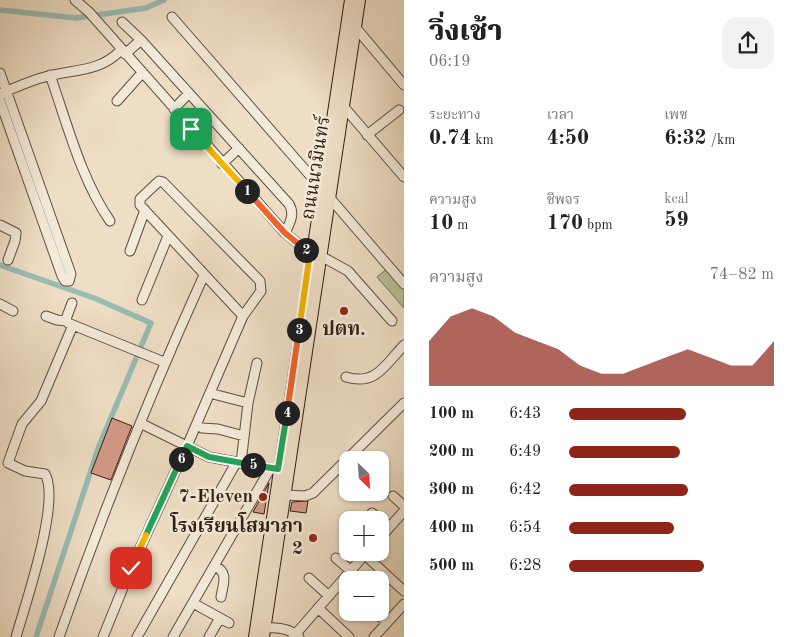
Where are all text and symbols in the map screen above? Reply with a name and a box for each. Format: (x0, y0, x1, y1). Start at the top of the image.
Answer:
button: share (722, 17, 774, 69)
text: วิ่งเช้า (429, 19, 503, 47)
text: 06:19 (429, 54, 471, 70)
pin (170, 108, 212, 150)
text: ระยะทาง (429, 108, 481, 122)
text: เวลา (547, 108, 574, 122)
text: เพซ (664, 108, 688, 122)
street label: ถนนนวมินทร์ (295, 113, 335, 221)
icon: arrive (177, 115, 205, 143)
text: 0.74 (429, 128, 471, 149)
text: 4:50 (547, 128, 589, 149)
text: 6:32 (664, 128, 707, 149)
text: km (471, 133, 494, 147)
text: /km (707, 133, 735, 147)
pin: 1 (234, 178, 260, 204)
text: 1 (243, 184, 252, 198)
text: kcal (664, 192, 688, 206)
text: ความสูง (429, 193, 477, 207)
text: ชีพจร (547, 193, 580, 207)
text: 59 (664, 210, 689, 231)
text: 10 (429, 213, 453, 234)
text: 170 (547, 213, 583, 234)
text: m (453, 218, 468, 232)
text: bpm (583, 218, 613, 232)
pin: 2 (294, 238, 318, 262)
text: 2 (302, 243, 311, 257)
text: 74–82 m (710, 267, 774, 283)
text: ความสูง (429, 270, 484, 286)
marker: ปตท. (338, 305, 350, 317)
pin: 3 (286, 318, 312, 342)
place label: ปตท. (322, 320, 366, 340)
text: 3 (295, 323, 304, 337)
pin: 4 (274, 400, 300, 426)
text: 4 (283, 406, 292, 420)
text: 100 m (429, 406, 474, 422)
text: 6:43 (509, 406, 541, 422)
text: 200 m (429, 444, 474, 460)
text: 6:49 (509, 444, 541, 460)
pin: 6 (168, 446, 194, 472)
north arrow (339, 451, 389, 501)
map controls (339, 451, 389, 621)
text: 6 (177, 452, 186, 466)
pin: 5 (240, 452, 266, 478)
text: 5 (249, 458, 258, 472)
text: 300 m (429, 482, 474, 498)
text: 6:42 (509, 482, 541, 498)
place label: 7-Eleven (178, 488, 253, 507)
marker: 7-Eleven (257, 491, 269, 503)
button: + (339, 511, 389, 561)
place label: โรงเรียนโสมาภา 2 (169, 512, 303, 559)
text: 400 m (429, 520, 474, 536)
text: 6:54 (509, 520, 541, 536)
marker: โรงเรียนโสมาภา 2 (307, 532, 319, 544)
pin (110, 547, 152, 589)
icon: check (117, 554, 145, 582)
text: 500 m (429, 558, 474, 574)
text: 6:28 (509, 558, 541, 574)
button: − (339, 571, 389, 621)

